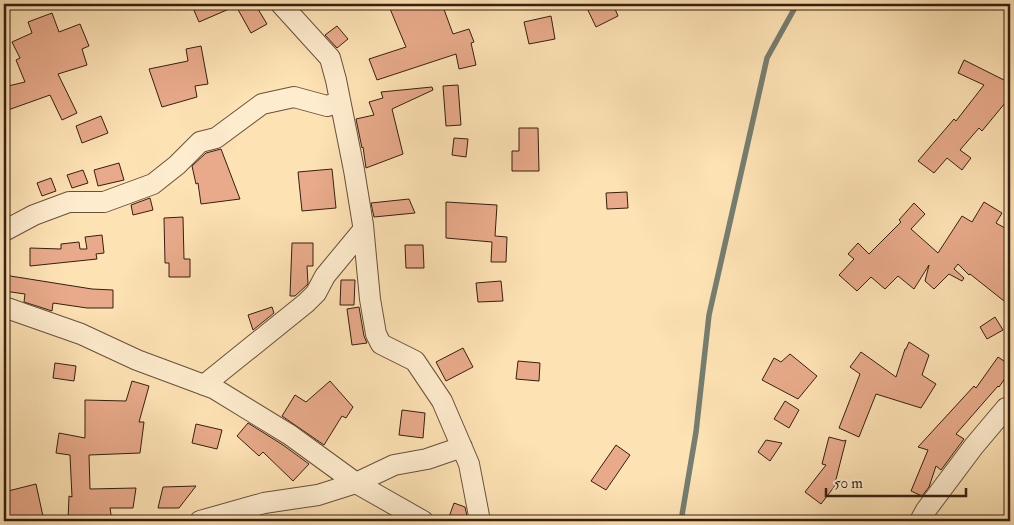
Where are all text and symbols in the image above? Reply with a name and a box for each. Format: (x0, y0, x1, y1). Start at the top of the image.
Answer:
scale bar (826, 465, 966, 497)
text: 50 m (834, 474, 863, 493)

